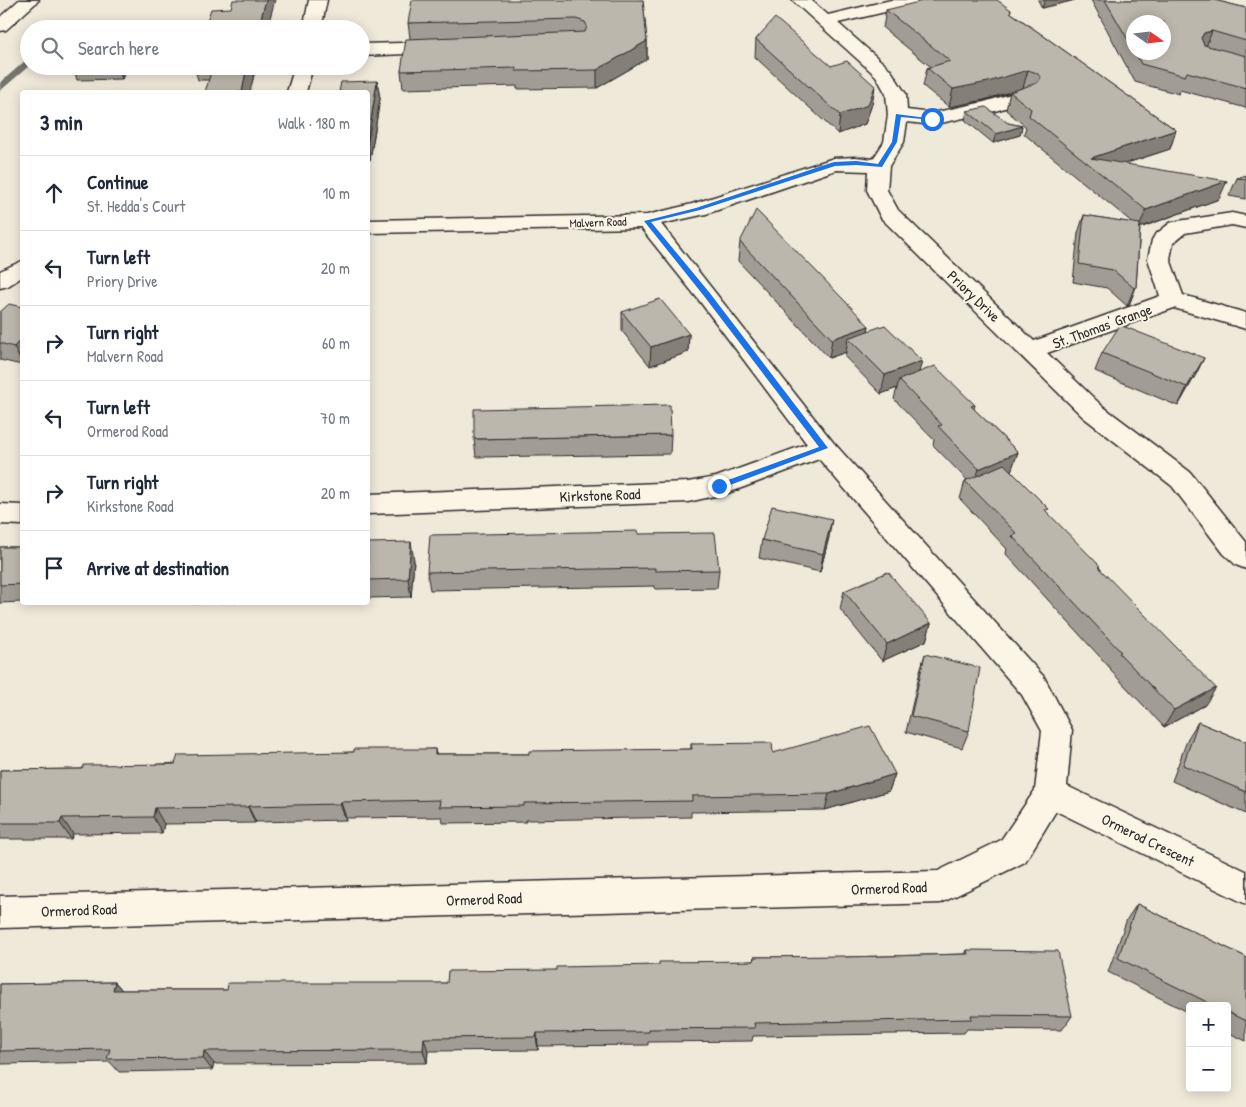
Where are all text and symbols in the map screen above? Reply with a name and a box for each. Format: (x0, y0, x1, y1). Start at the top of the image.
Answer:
north arrow (1126, 15, 1171, 60)
search box (20, 20, 370, 75)
icon: search (38, 34, 66, 62)
text: Search here (78, 35, 159, 61)
text: 3 min (40, 108, 83, 137)
route start (921, 108, 944, 131)
text: Walk · 180 m (278, 112, 350, 134)
text: Continue (87, 169, 148, 195)
icon: ahead (40, 179, 68, 207)
text: 10 m (322, 182, 350, 204)
text: St. Hedda's Court (87, 195, 185, 217)
street label: Malvern Road (569, 212, 627, 231)
text: Turn left (87, 244, 150, 270)
icon: left (40, 254, 68, 282)
text: 20 m (321, 257, 350, 279)
street label: Priory Drive (943, 265, 1005, 327)
text: Priory Drive (87, 270, 158, 292)
street label: St. Thomas' Grange (1049, 298, 1155, 354)
text: Turn right (87, 319, 158, 345)
icon: right (40, 329, 68, 357)
text: 60 m (322, 332, 350, 354)
text: Malvern Road (87, 345, 163, 367)
text: Turn left (87, 394, 150, 420)
icon: left (40, 404, 68, 432)
text: 70 m (320, 407, 350, 429)
text: Ormerod Road (87, 420, 168, 442)
text: Turn right (87, 469, 158, 495)
route end (708, 475, 731, 498)
icon: right (40, 479, 68, 507)
text: 20 m (321, 482, 350, 504)
street label: Kirkstone Road (559, 483, 641, 507)
text: Kirkstone Road (87, 495, 173, 517)
icon: arrive (40, 554, 68, 582)
text: Arrive at destination (87, 555, 229, 581)
street label: Ormerod Crescent (1098, 808, 1199, 872)
street label: Ormerod Road (851, 876, 927, 900)
street label: Ormerod Road (446, 887, 522, 911)
street label: Ormerod Road (41, 898, 117, 922)
map controls (1186, 1002, 1231, 1092)
button: + (1186, 1002, 1231, 1047)
button: − (1186, 1047, 1231, 1092)

